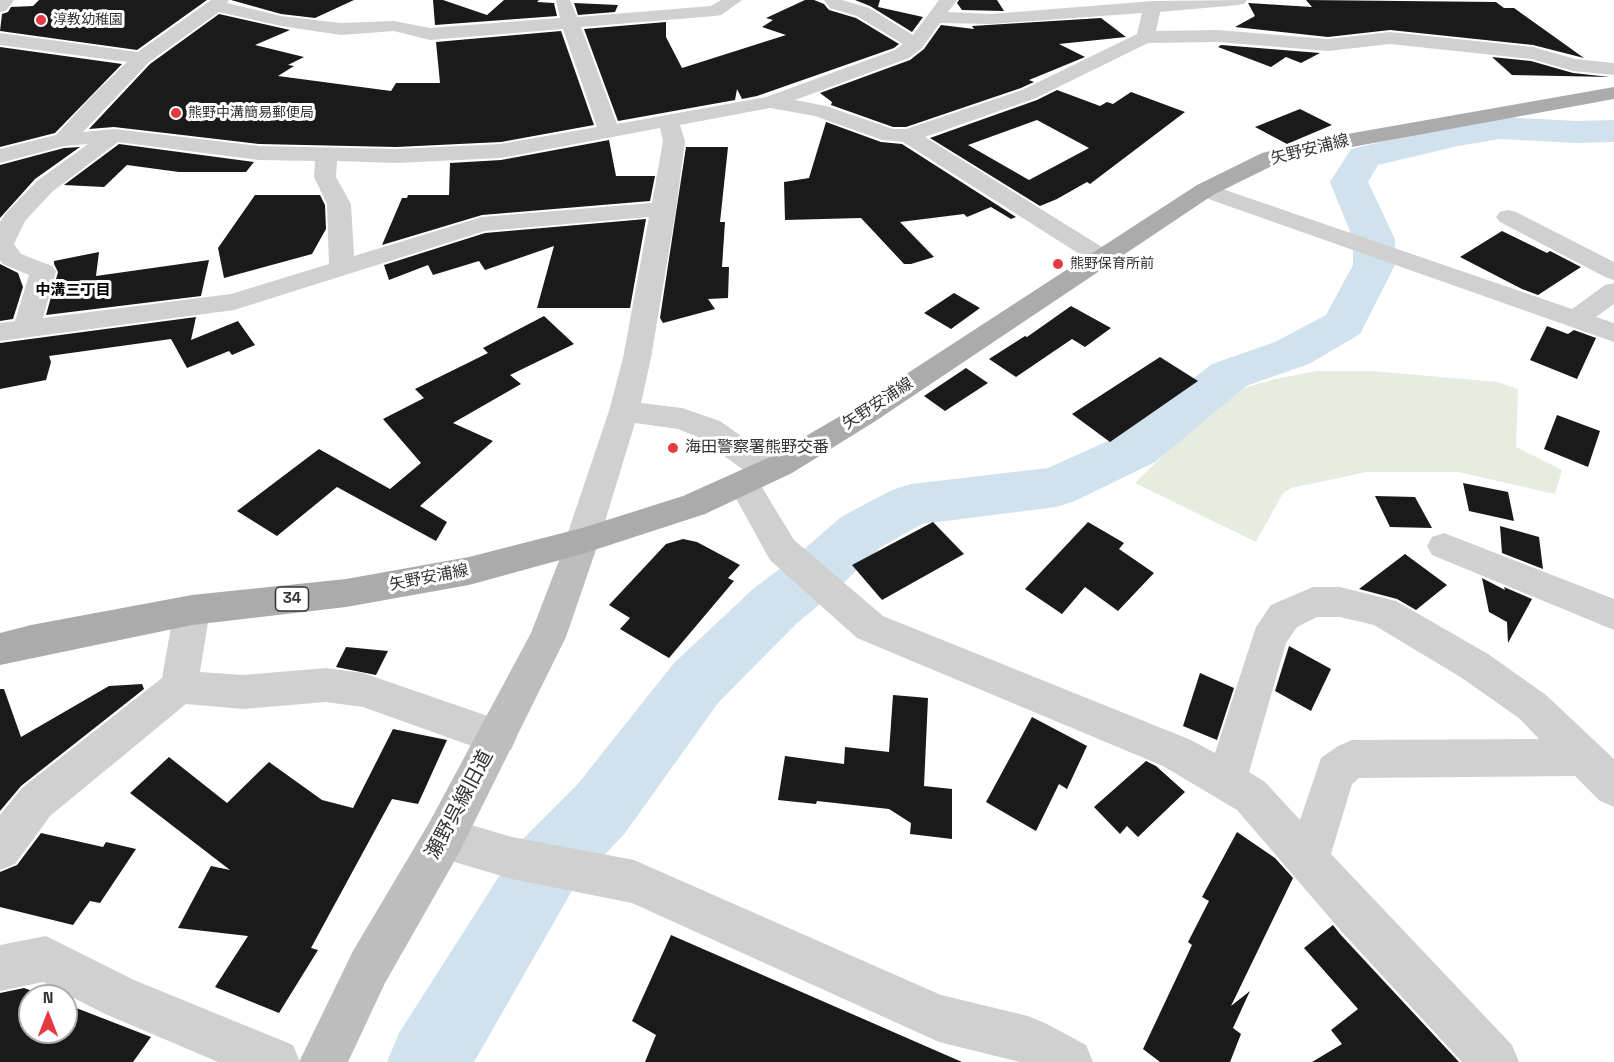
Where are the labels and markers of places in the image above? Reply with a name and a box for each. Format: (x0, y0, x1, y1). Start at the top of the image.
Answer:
place label: 淳教幼稚園 (53, 12, 123, 28)
marker: 淳教幼稚園 (34, 13, 48, 27)
place label: 熊野中溝簡易郵便局 (188, 105, 314, 121)
marker: 熊野中溝簡易郵便局 (169, 106, 183, 120)
place label: 熊野保育所前 (1070, 256, 1154, 272)
marker: 熊野保育所前 (1051, 257, 1065, 271)
place label: 海田警察署熊野交番 (685, 438, 829, 458)
marker: 海田警察署熊野交番 (666, 441, 680, 455)

